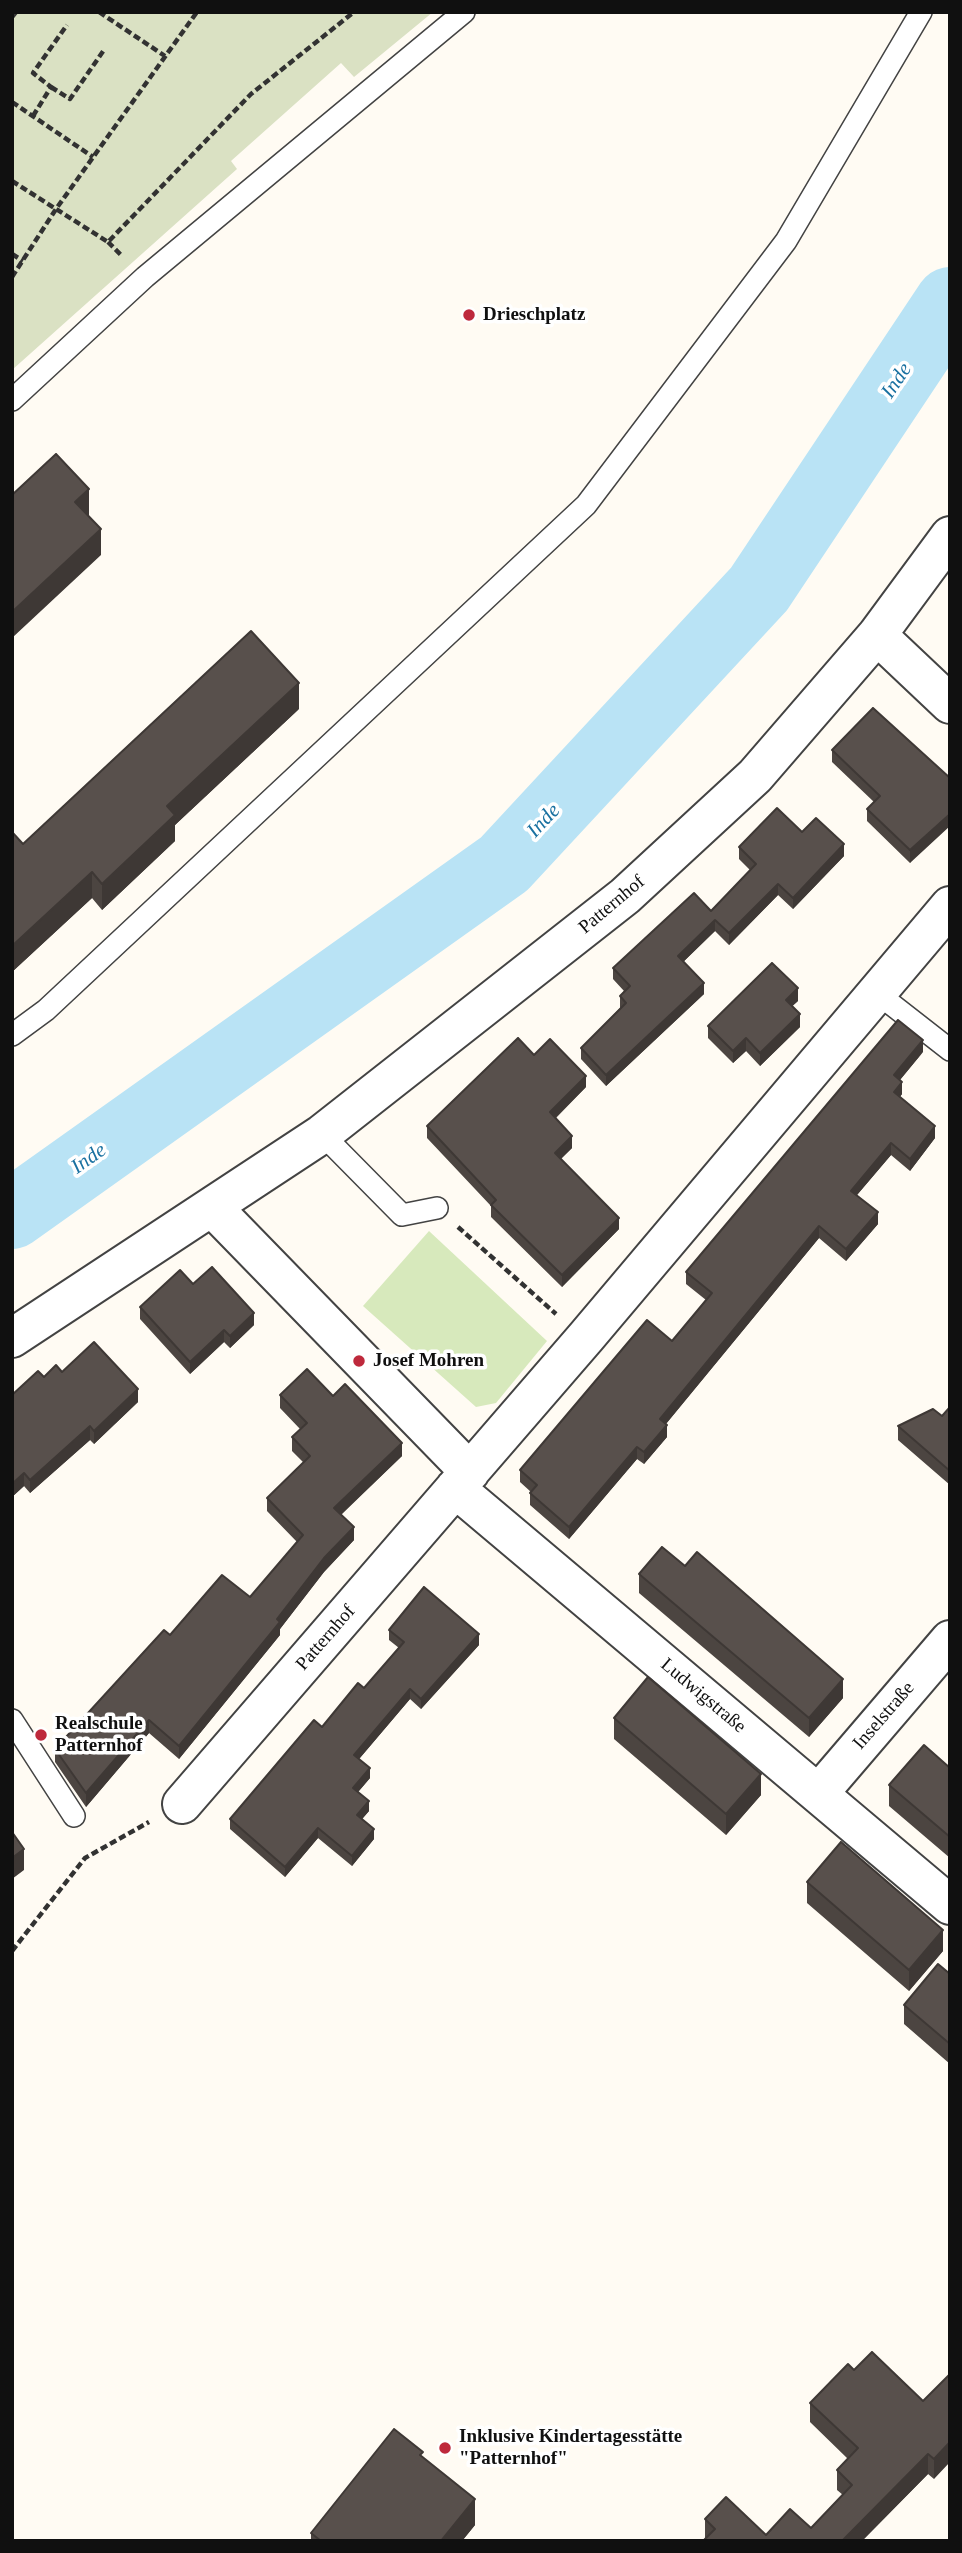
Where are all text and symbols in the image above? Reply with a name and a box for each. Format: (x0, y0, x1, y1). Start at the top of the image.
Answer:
place label: Drieschplatz (483, 304, 585, 326)
marker: Drieschplatz (461, 307, 477, 323)
water label: Inde (876, 358, 918, 404)
water label: Inde (522, 799, 566, 843)
street label: Patternhof (574, 871, 650, 939)
water label: Inde (66, 1138, 112, 1180)
place label: Josef Mohren (373, 1350, 484, 1372)
marker: Josef Mohren (351, 1353, 367, 1369)
street label: Patternhof (291, 1601, 361, 1675)
street label: Ludwigstraße (656, 1654, 750, 1738)
street label: Inselstraße (848, 1677, 920, 1755)
place label: Realschule Patternhof (55, 1713, 143, 1757)
marker: Realschule Patternhof (33, 1727, 49, 1743)
place label: Inklusive Kindertagesstätte "Patternhof" (459, 2426, 682, 2470)
marker: Inklusive Kindertagesstätte "Patternhof" (437, 2440, 453, 2456)

